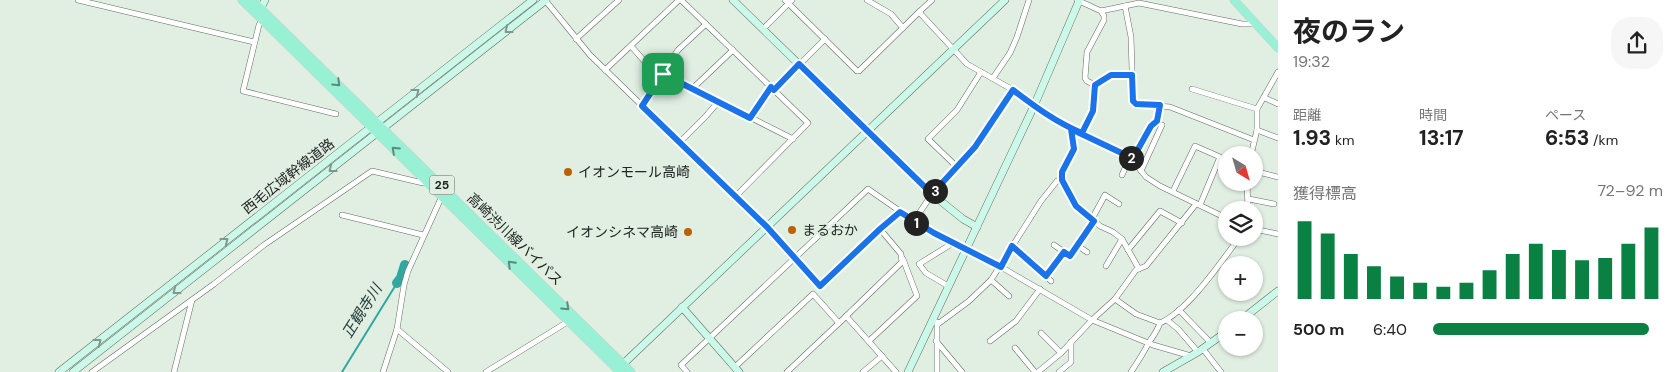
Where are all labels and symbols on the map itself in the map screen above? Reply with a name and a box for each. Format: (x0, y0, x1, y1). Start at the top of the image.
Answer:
one-way arrow (504, 25, 513, 34)
pin (642, 53, 684, 95)
one-way arrow (331, 77, 340, 86)
one-way arrow (410, 88, 419, 97)
street label: 西毛広域幹線道路 (238, 134, 338, 218)
pin: 2 (1118, 146, 1144, 170)
north arrow (1218, 146, 1262, 191)
one-way arrow (392, 147, 401, 156)
place label: イオンモール高崎 (578, 163, 690, 181)
one-way arrow (329, 164, 338, 172)
marker: イオンモール高崎 (562, 166, 574, 178)
road number: 25 (430, 176, 454, 194)
pin: 3 (922, 178, 948, 204)
street label: 高崎渋川線バイパス (464, 189, 566, 289)
pin: 1 (904, 210, 928, 236)
place label: まるおか (802, 221, 858, 239)
place label: イオンシネマ高崎 (566, 223, 678, 241)
marker: まるおか (786, 224, 798, 236)
marker: イオンシネマ高崎 (682, 226, 694, 238)
one-way arrow (219, 239, 228, 247)
one-way arrow (508, 261, 517, 270)
water label: 正観寺川 (338, 279, 387, 342)
one-way arrow (173, 286, 182, 294)
one-way arrow (560, 301, 569, 310)
one-way arrow (92, 338, 101, 347)

